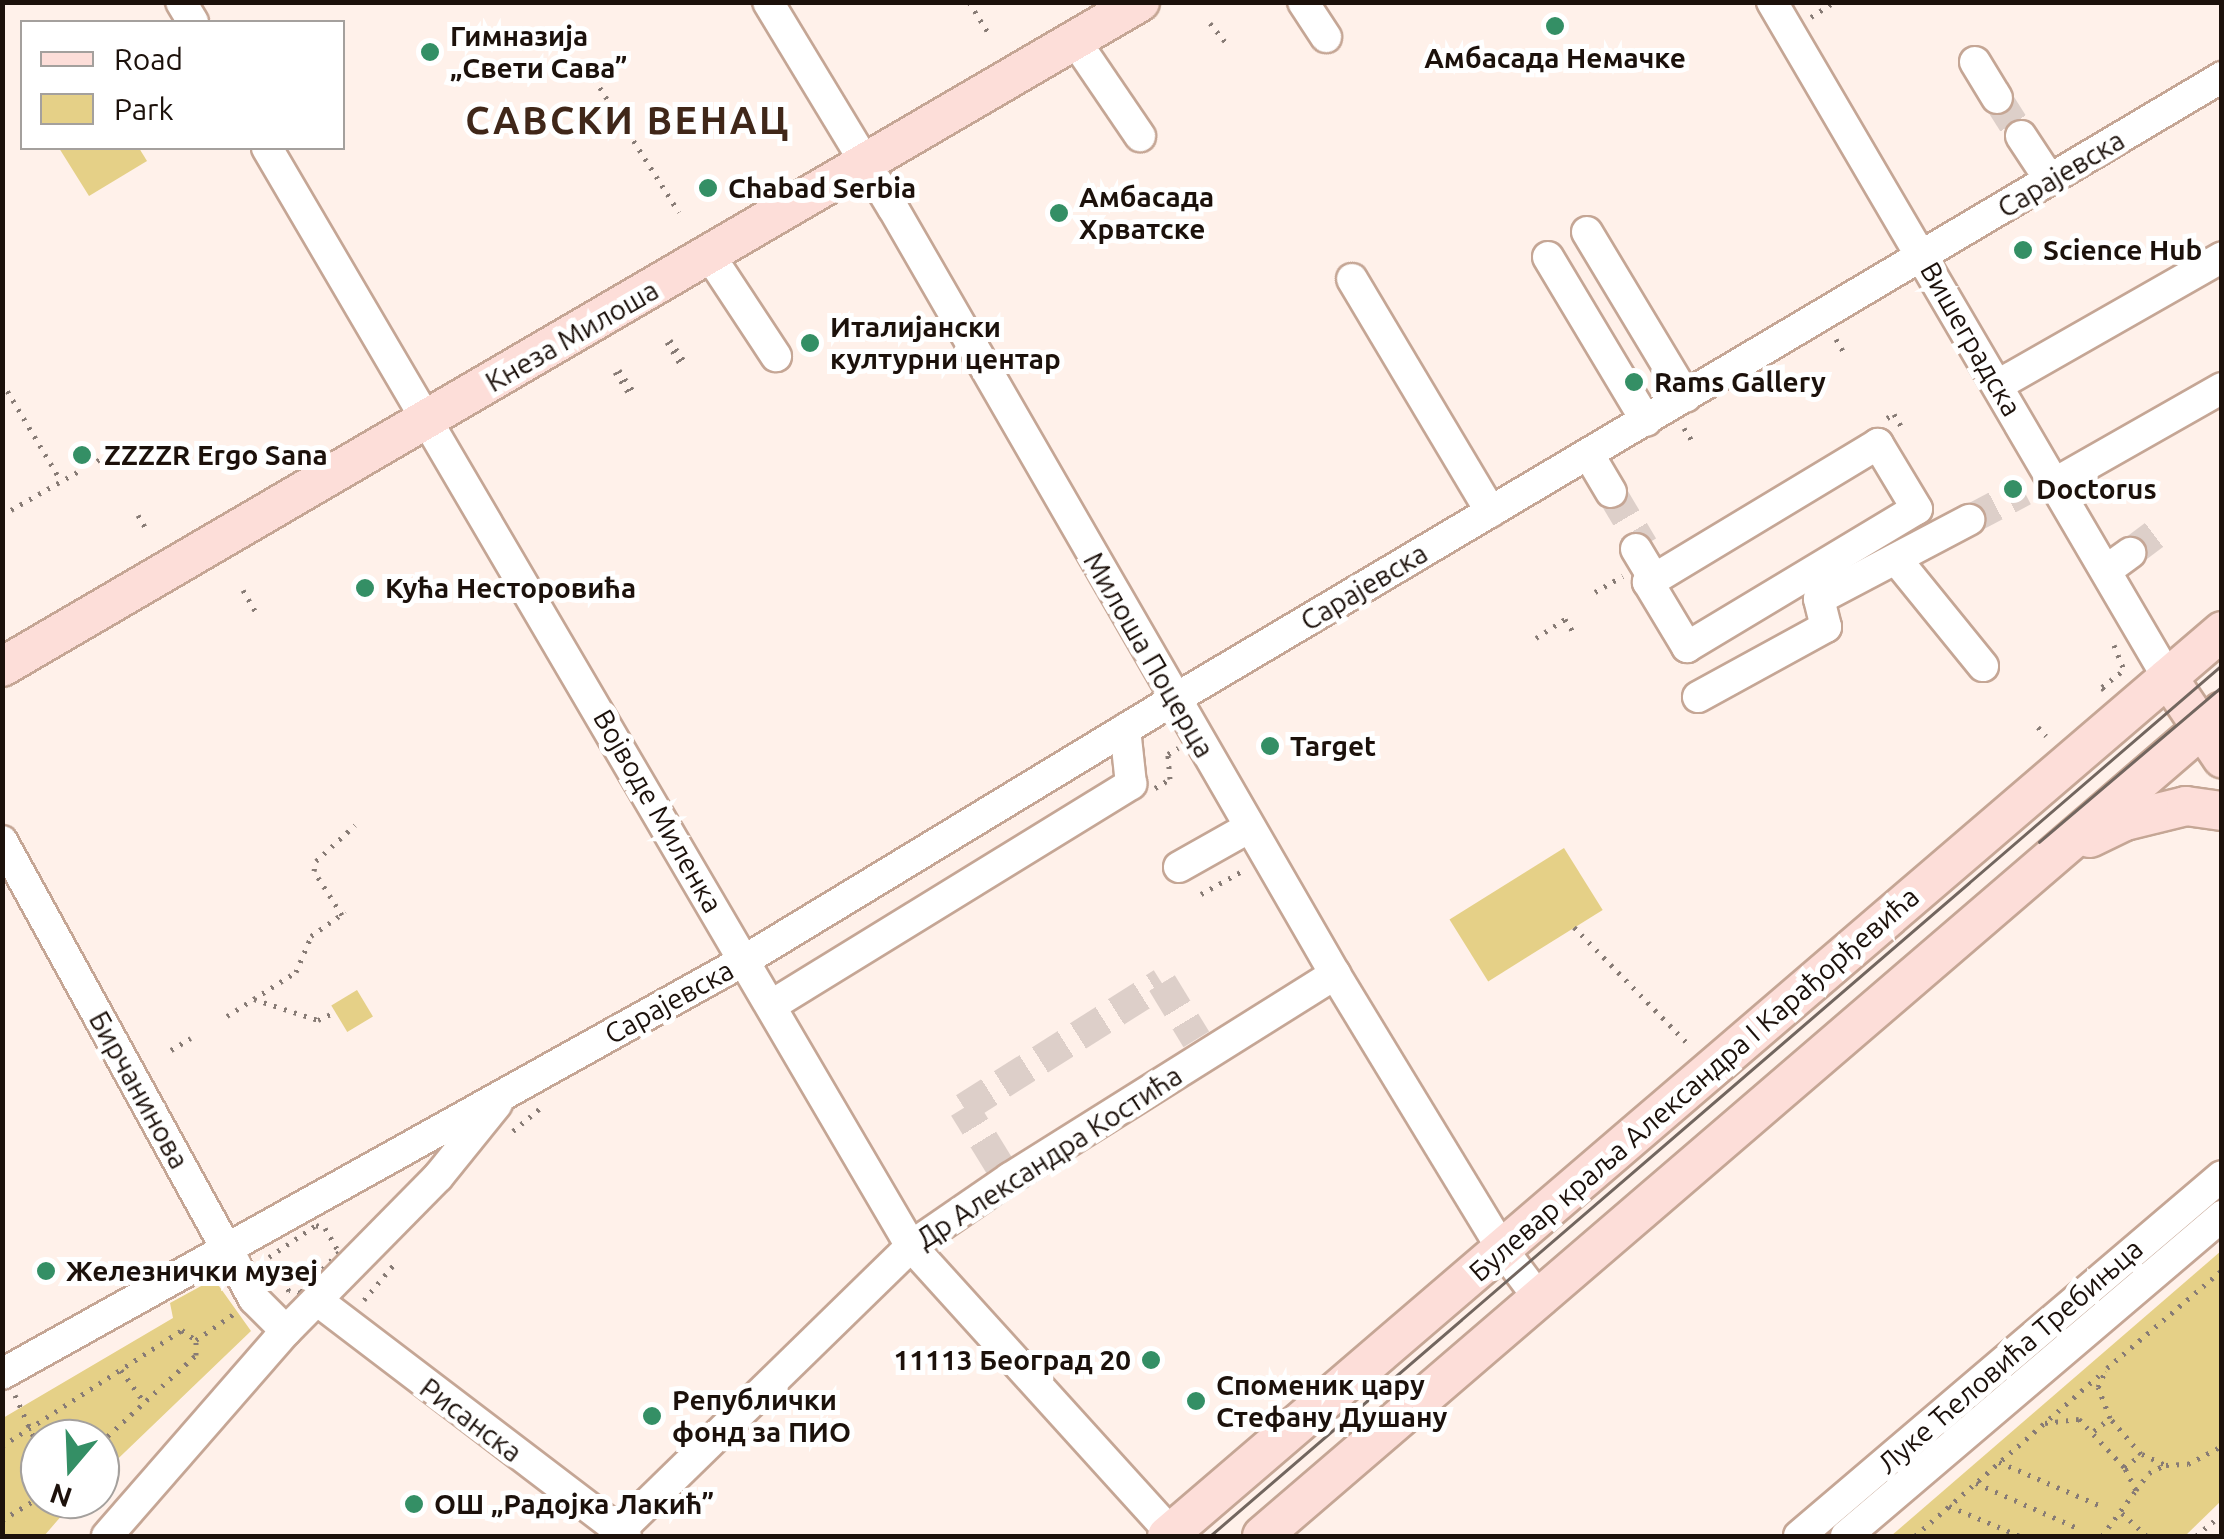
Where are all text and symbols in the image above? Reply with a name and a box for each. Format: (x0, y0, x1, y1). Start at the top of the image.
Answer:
marker: Амбасада Немачке (1544, 15, 1566, 37)
place label: Гимназија „Свети Сава” (450, 19, 627, 85)
legend (20, 20, 345, 150)
marker: Гимназија „Свети Сава” (419, 41, 441, 63)
place label: Амбасада Немачке (1424, 41, 1686, 75)
text: Road (114, 42, 183, 76)
text: Park (114, 92, 174, 126)
district label: САВСКИ ВЕНАЦ (465, 98, 791, 144)
street label: Сарајевска (1992, 123, 2130, 225)
place label: Chabad Serbia (728, 171, 916, 205)
marker: Chabad Serbia (697, 177, 719, 199)
place label: Амбасада Хрватске (1079, 180, 1214, 246)
marker: Амбасада Хрватске (1048, 202, 1070, 224)
place label: Science Hub (2043, 233, 2202, 267)
marker: Science Hub (2012, 239, 2034, 261)
street label: Вишеградска (1913, 256, 2029, 422)
street label: Кнеза Милоша (480, 273, 664, 399)
place label: Италијански културни центар (830, 310, 1061, 376)
marker: Италијански културни центар (799, 332, 821, 354)
place label: Rams Gallery (1654, 365, 1826, 399)
marker: Rams Gallery (1623, 371, 1645, 393)
place label: ZZZZR Ergo Sana (104, 438, 328, 472)
marker: ZZZZR Ergo Sana (69, 442, 95, 468)
place label: Doctorus (2036, 472, 2157, 506)
marker: Doctorus (2000, 476, 2026, 502)
street label: Сарајевска (1295, 536, 1433, 638)
street label: Милоша Поцерца (1077, 546, 1221, 764)
place label: Кућа Несторовића (385, 571, 636, 605)
marker: Кућа Несторовића (354, 577, 376, 599)
street label: Војводе Миленка (586, 703, 730, 919)
place label: Target (1290, 729, 1376, 763)
marker: Target (1259, 735, 1281, 757)
street label: Булевар краља Александра I Карађорђевића (1462, 880, 1926, 1288)
street label: Сарајевска (599, 953, 739, 1051)
street label: Бирчанинова (82, 1005, 196, 1175)
street label: Др Александра Костића (910, 1058, 1188, 1256)
street label: Луке Ћеловића Требињца (1870, 1232, 2150, 1480)
place label: Железнички музеј (66, 1254, 318, 1288)
marker: Железнички музеј (35, 1260, 57, 1282)
place label: 11113 Београд 20 (894, 1343, 1131, 1377)
marker: 11113 Београд 20 (1140, 1349, 1162, 1371)
place label: Споменик цару Стефану Душану (1216, 1368, 1447, 1434)
street label: Рисанска (413, 1371, 529, 1469)
place label: Републички фонд за ПИО (672, 1383, 851, 1449)
marker: Споменик цару Стефану Душану (1185, 1390, 1207, 1412)
marker: Републички фонд за ПИО (641, 1405, 663, 1427)
north arrow (20, 1419, 120, 1519)
text: N (46, 1478, 76, 1514)
place label: ОШ „Радојка Лакић” (434, 1487, 714, 1521)
marker: ОШ „Радојка Лакић” (403, 1493, 425, 1515)

